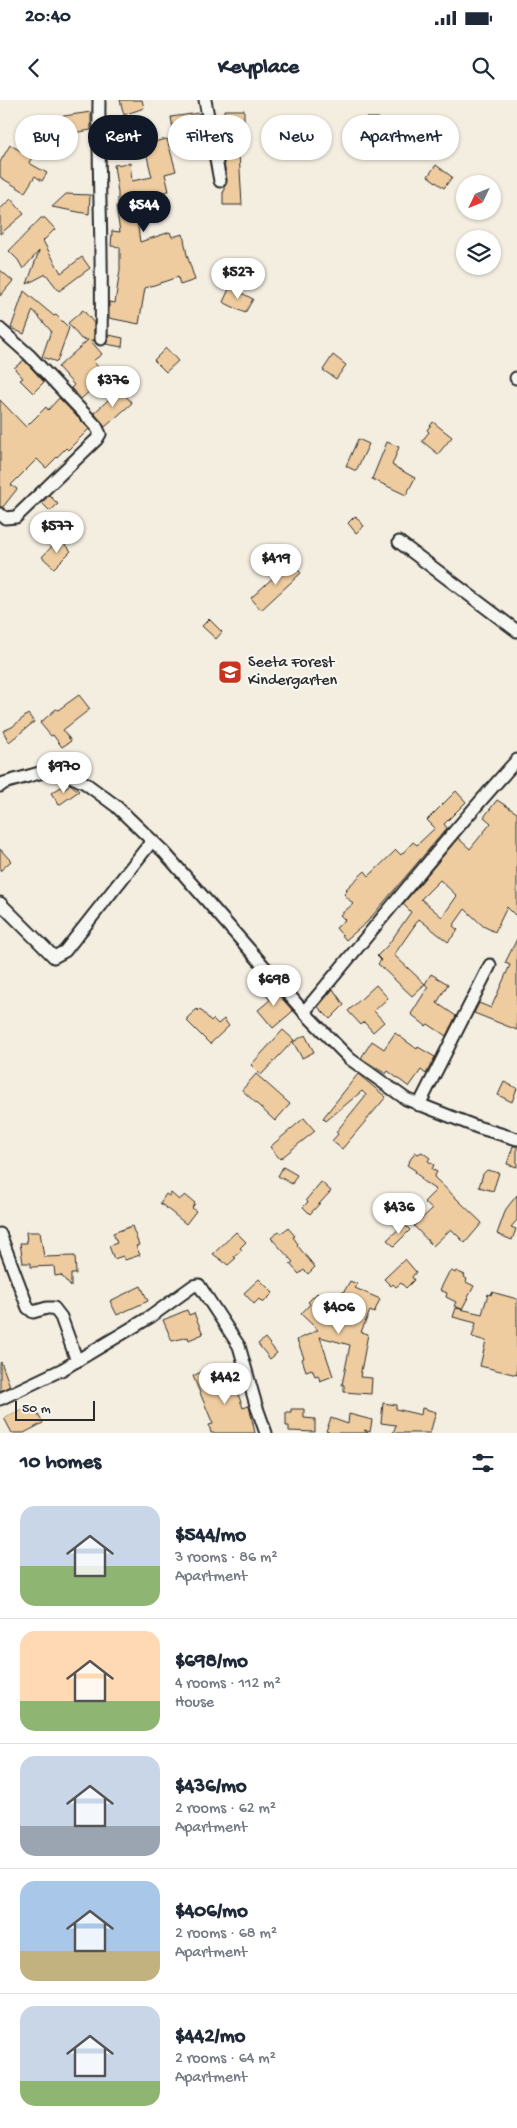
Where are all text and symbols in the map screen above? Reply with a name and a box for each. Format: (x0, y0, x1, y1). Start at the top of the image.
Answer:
text: 20:40 (25, 6, 71, 29)
icon: back (20, 54, 48, 82)
icon: search (469, 54, 497, 82)
text: Keyplace (218, 55, 299, 81)
chip: Buy (15, 115, 78, 160)
chip: Rent (88, 115, 158, 160)
chip: Filters (168, 115, 251, 160)
chip: New (261, 115, 332, 160)
chip: Apartment (342, 115, 459, 160)
north arrow (456, 175, 501, 220)
map controls (456, 175, 501, 275)
pin: $544 (114, 190, 174, 233)
text: $544 (129, 197, 159, 216)
button: layers (456, 230, 501, 275)
pin: $527 (208, 258, 268, 300)
text: $527 (222, 264, 254, 283)
pin: $376 (83, 366, 143, 408)
text: $376 (97, 372, 129, 391)
pin: $577 (27, 512, 87, 554)
text: $577 (41, 518, 73, 537)
pin: $419 (246, 544, 306, 586)
text: $419 (261, 550, 291, 569)
place label: Seeta Forest Kindergarten (248, 654, 338, 691)
school or university icon: Seeta Forest Kindergarten (217, 659, 243, 685)
pin: $970 (34, 752, 94, 794)
text: $970 (48, 758, 80, 777)
pin: $698 (244, 964, 304, 1007)
text: $698 (258, 971, 290, 990)
pin: $436 (369, 1192, 429, 1235)
text: $436 (383, 1199, 415, 1218)
pin: $406 (309, 1292, 369, 1335)
text: $406 (323, 1299, 355, 1318)
pin: $442 (195, 1362, 255, 1405)
text: $442 (210, 1369, 240, 1388)
scale bar (15, 1398, 95, 1421)
text: 50 m (22, 1401, 51, 1418)
icon: filters (469, 1449, 497, 1477)
text: 10 homes (20, 1451, 101, 1476)
text: $544/mo (175, 1524, 246, 1549)
icon: home (60, 1526, 120, 1586)
text: 3 rooms · 86 m² (175, 1549, 278, 1568)
text: Apartment (175, 1568, 247, 1587)
text: $698/mo (175, 1650, 248, 1675)
icon: home (60, 1651, 120, 1711)
text: 4 rooms · 112 m² (175, 1675, 281, 1694)
text: House (175, 1694, 214, 1713)
text: $436/mo (175, 1775, 247, 1800)
icon: home (60, 1776, 120, 1836)
text: 2 rooms · 62 m² (175, 1800, 276, 1819)
text: Apartment (175, 1819, 247, 1838)
text: $406/mo (175, 1900, 248, 1925)
icon: home (60, 1901, 120, 1961)
text: 2 rooms · 68 m² (175, 1925, 277, 1944)
text: Apartment (175, 1944, 247, 1963)
text: $442/mo (175, 2025, 245, 2050)
icon: home (60, 2026, 120, 2086)
text: 2 rooms · 64 m² (175, 2050, 276, 2069)
text: Apartment (175, 2069, 247, 2088)

